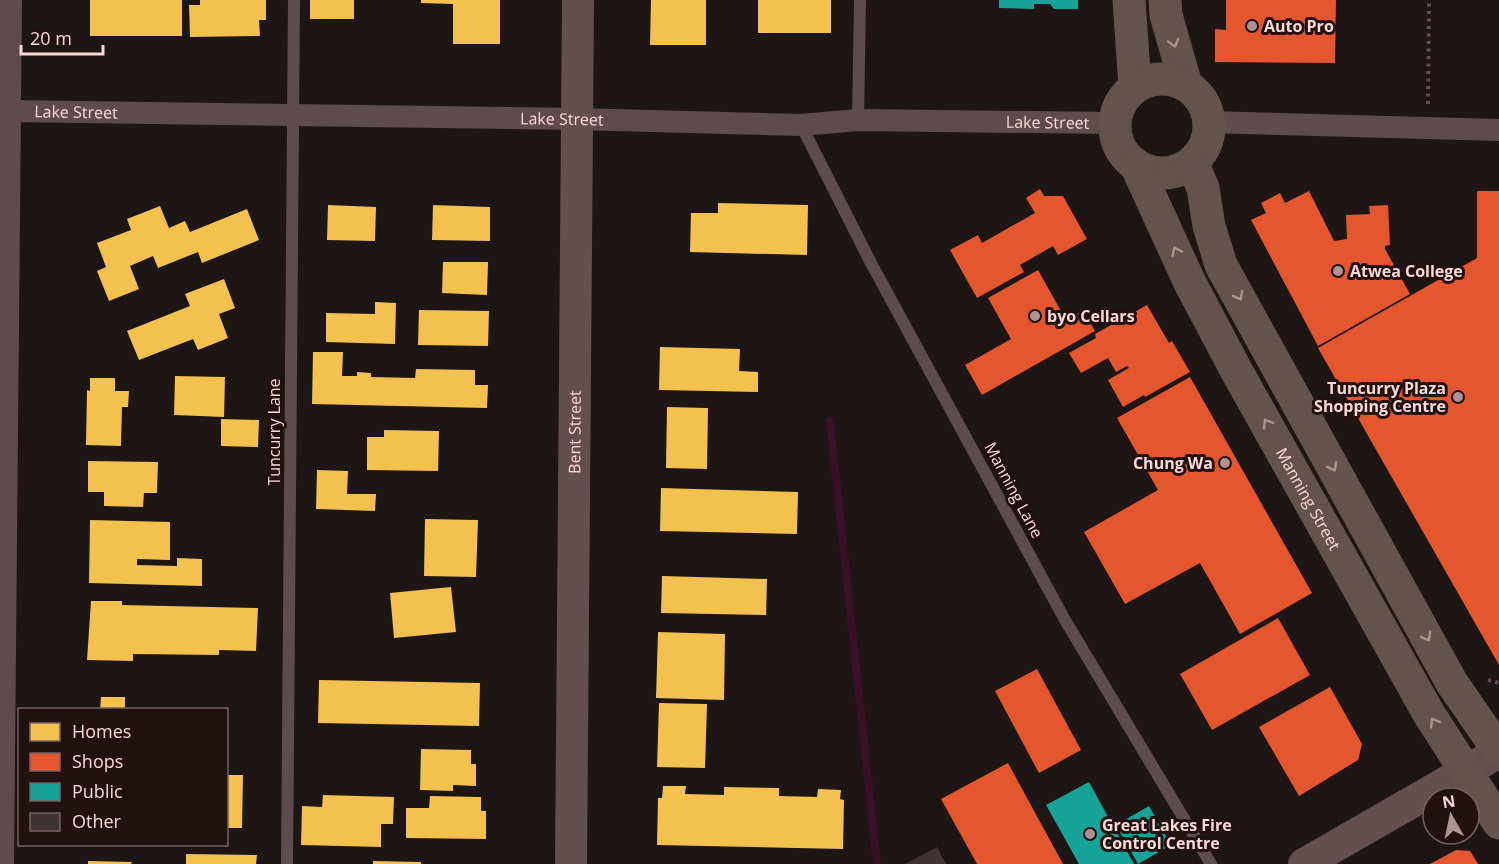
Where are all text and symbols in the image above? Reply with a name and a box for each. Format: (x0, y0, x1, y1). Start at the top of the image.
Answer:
place label: Auto Pro (1264, 15, 1334, 37)
scale bar (21, 18, 104, 56)
marker: Auto Pro (1245, 19, 1259, 33)
text: 20 m (30, 26, 72, 50)
one-way arrow (1167, 37, 1179, 48)
street label: Lake Street (34, 100, 118, 124)
street label: Lake Street (520, 107, 604, 131)
street label: Lake Street (1006, 111, 1090, 134)
one-way arrow (1171, 246, 1183, 257)
place label: Atwea College (1350, 260, 1463, 282)
marker: Atwea College (1331, 264, 1345, 278)
one-way arrow (1232, 290, 1243, 300)
place label: byo Cellars (1047, 305, 1135, 327)
marker: byo Cellars (1028, 309, 1042, 323)
place label: Tuncurry Plaza Shopping Centre (1314, 377, 1446, 417)
street label: Tuncurry Lane (263, 378, 285, 486)
street label: Bent Street (563, 390, 586, 474)
marker: Tuncurry Plaza Shopping Centre (1451, 390, 1465, 404)
one-way arrow (1263, 419, 1274, 429)
street label: Manning Lane (979, 438, 1049, 542)
street label: Manning Street (1271, 444, 1346, 554)
place label: Chung Wa (1133, 452, 1213, 474)
marker: Chung Wa (1218, 456, 1232, 470)
one-way arrow (1326, 461, 1337, 471)
one-way arrow (1420, 631, 1431, 642)
legend (18, 708, 228, 846)
one-way arrow (1429, 718, 1441, 728)
text: Homes (72, 719, 131, 743)
text: Shops (72, 749, 123, 773)
text: Public (72, 779, 123, 803)
north arrow (1421, 786, 1481, 846)
text: N (1441, 789, 1457, 813)
text: Other (72, 809, 122, 833)
place label: Great Lakes Fire Control Centre (1102, 814, 1232, 854)
marker: Great Lakes Fire Control Centre (1083, 827, 1097, 841)

